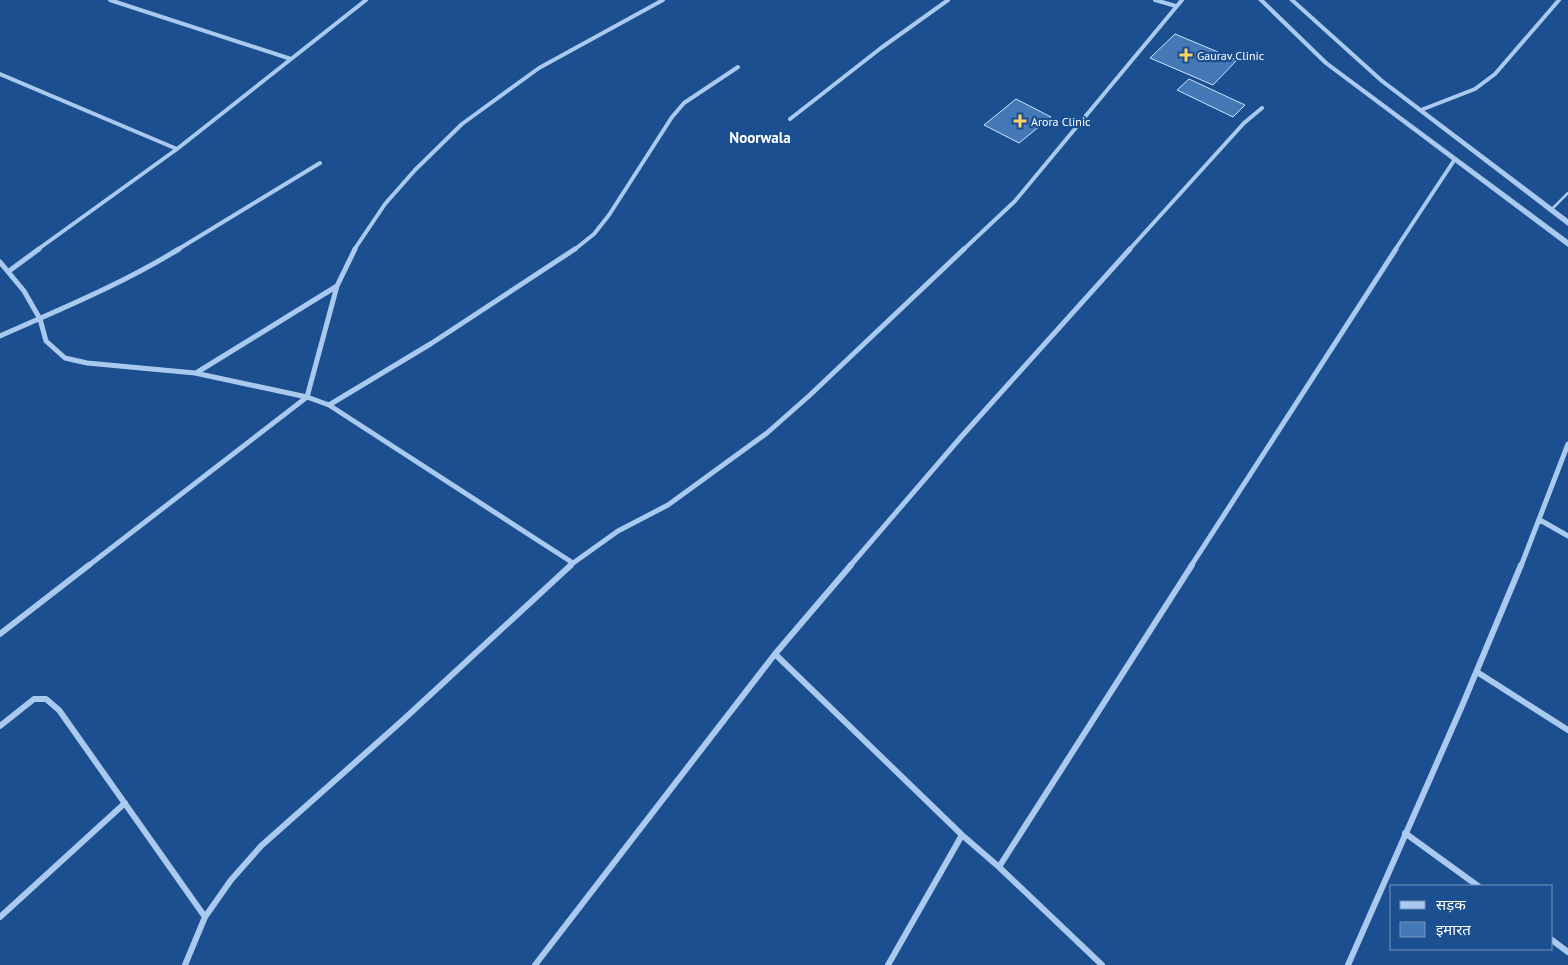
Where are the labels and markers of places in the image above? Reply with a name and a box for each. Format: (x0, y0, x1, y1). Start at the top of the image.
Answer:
marker: Gaurav Clinic (1179, 48, 1193, 62)
place label: Gaurav Clinic (1197, 48, 1265, 63)
marker: Arora Clinic (1013, 114, 1027, 128)
place label: Arora Clinic (1031, 114, 1091, 129)

